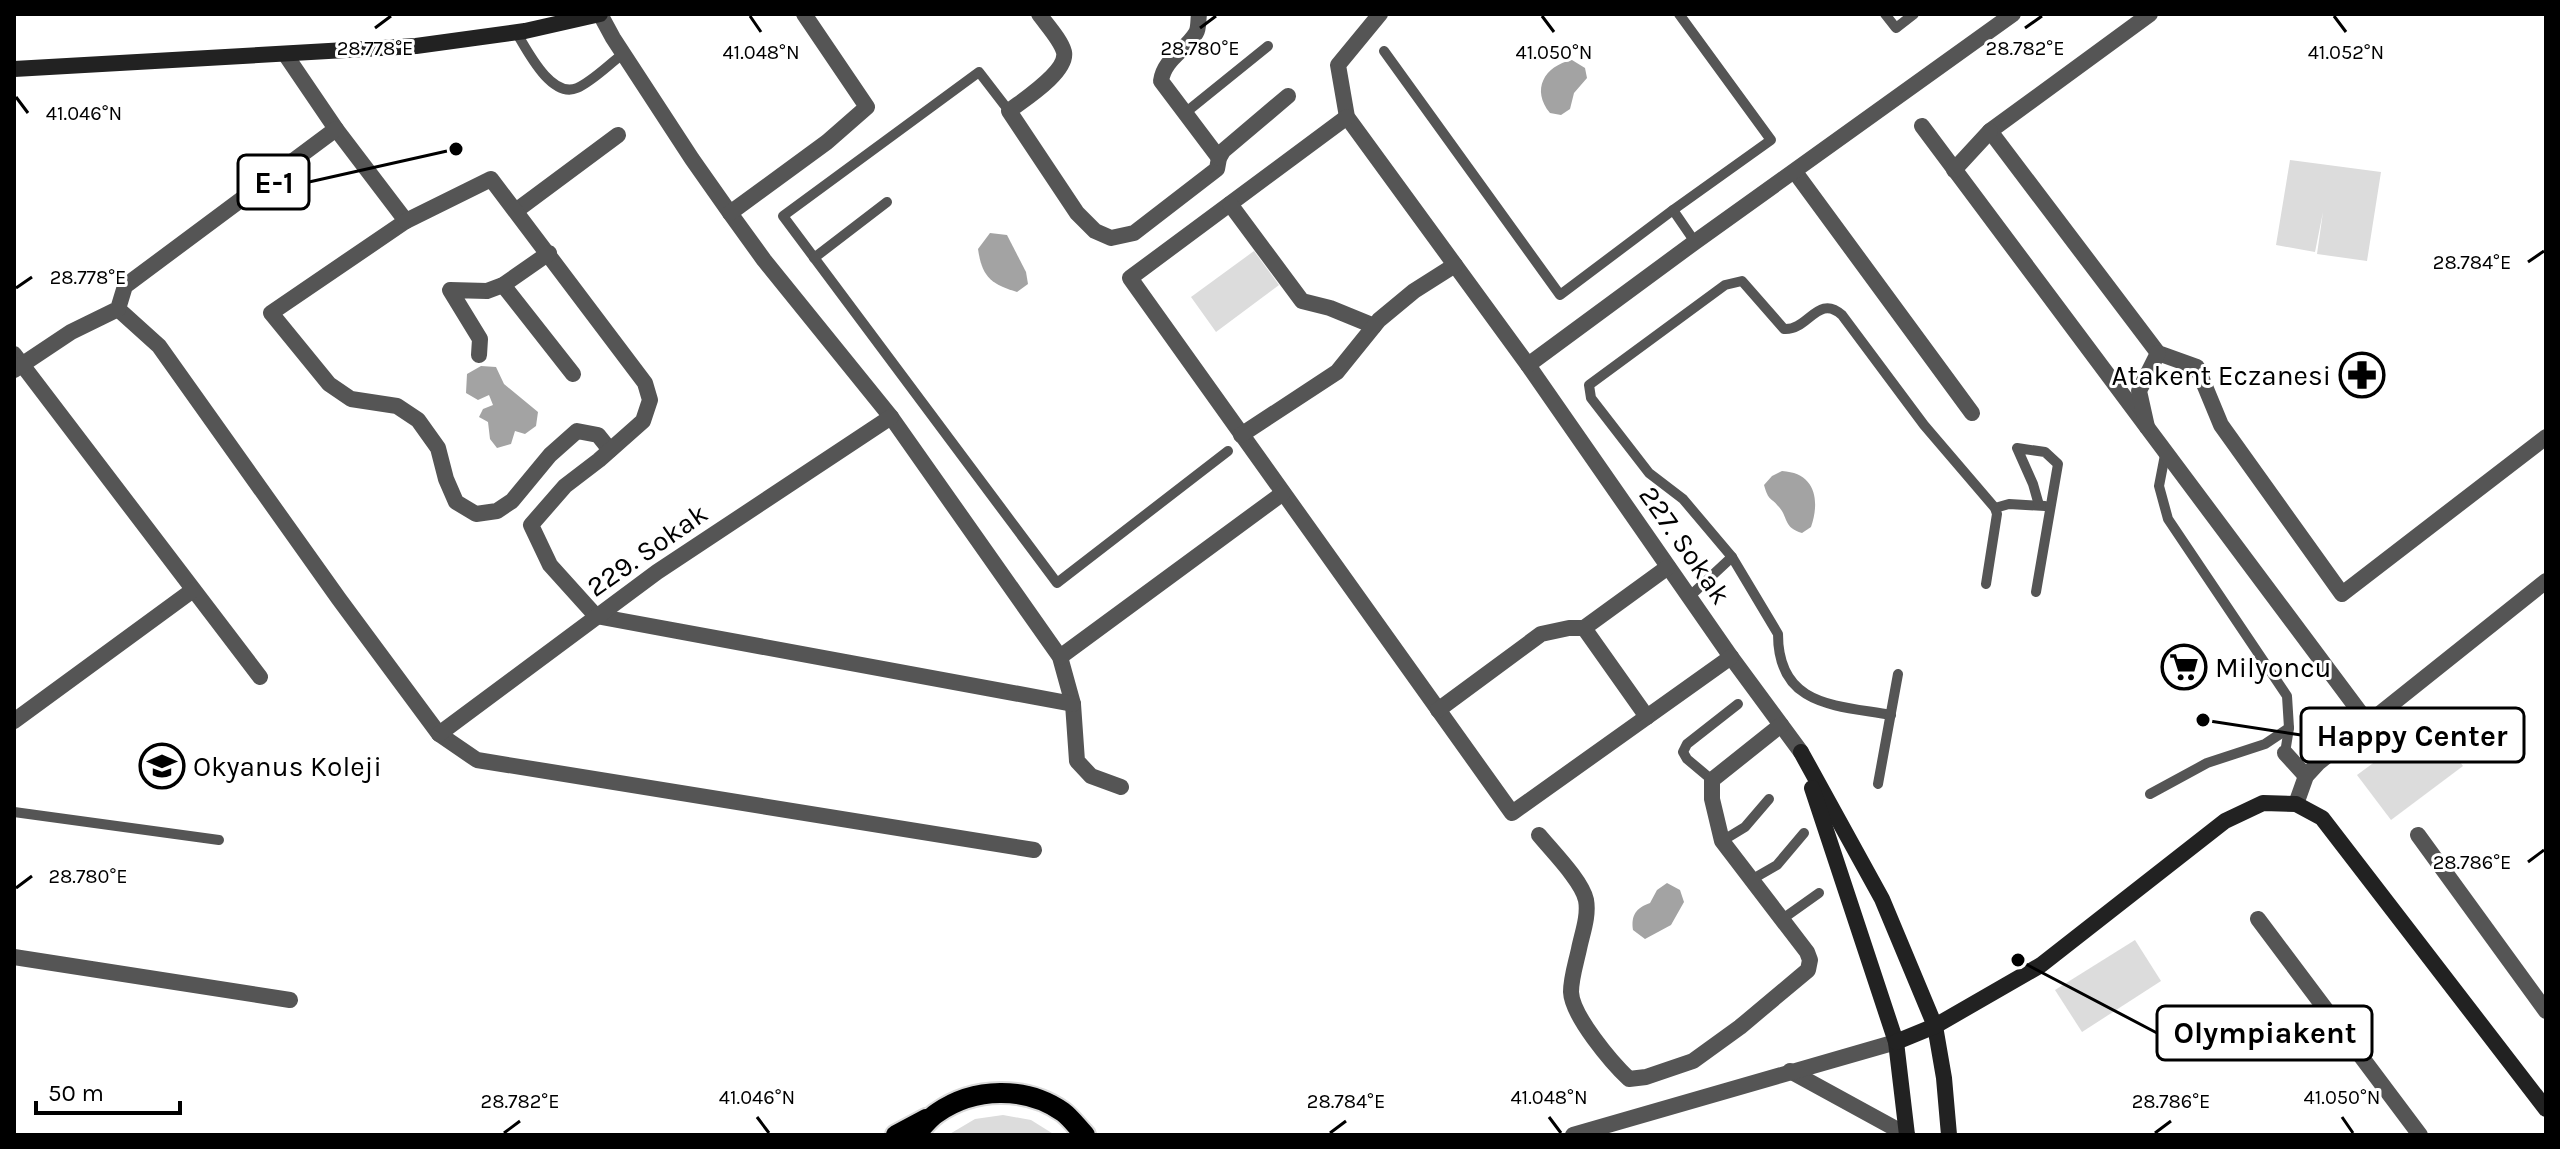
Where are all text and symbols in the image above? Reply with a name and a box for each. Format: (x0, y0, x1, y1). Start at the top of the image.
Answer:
text: 28.778°E (337, 37, 413, 60)
text: 28.780°E (1160, 37, 1240, 60)
text: 28.782°E (1986, 37, 2064, 60)
text: 41.048°N (722, 41, 800, 64)
text: 41.050°N (1516, 41, 1592, 64)
text: 41.052°N (2308, 41, 2384, 64)
text: 41.046°N (46, 102, 122, 125)
callout: E-1 (238, 155, 309, 209)
text: E-1 (254, 165, 294, 201)
text: 28.784°E (2433, 251, 2511, 274)
text: 28.778°E (50, 266, 126, 289)
pharmacy icon: Atakent Eczanesi (2338, 351, 2386, 399)
place label: Atakent Eczanesi (2112, 359, 2331, 392)
street label: 227. Sokak (1632, 480, 1738, 610)
street label: 229. Sokak (580, 496, 714, 604)
supermarket icon: Milyoncu (2160, 643, 2208, 691)
place label: Milyoncu (2215, 651, 2332, 684)
callout: Happy Center (2301, 708, 2524, 762)
text: Happy Center (2316, 718, 2508, 754)
school or university icon: Okyanus Koleji (138, 742, 186, 790)
place label: Okyanus Koleji (193, 750, 382, 783)
text: 28.786°E (2433, 851, 2511, 874)
text: 28.780°E (48, 865, 128, 888)
callout: Olympiakent (2157, 1006, 2372, 1060)
text: Olympiakent (2173, 1015, 2357, 1051)
scale bar (36, 1065, 180, 1115)
text: 50 m (48, 1079, 104, 1107)
text: 41.046°N (719, 1086, 795, 1109)
text: 41.048°N (1510, 1086, 1588, 1109)
text: 41.050°N (2304, 1086, 2380, 1109)
text: 28.782°E (481, 1090, 559, 1113)
text: 28.784°E (1307, 1090, 1385, 1113)
text: 28.786°E (2132, 1090, 2210, 1113)

